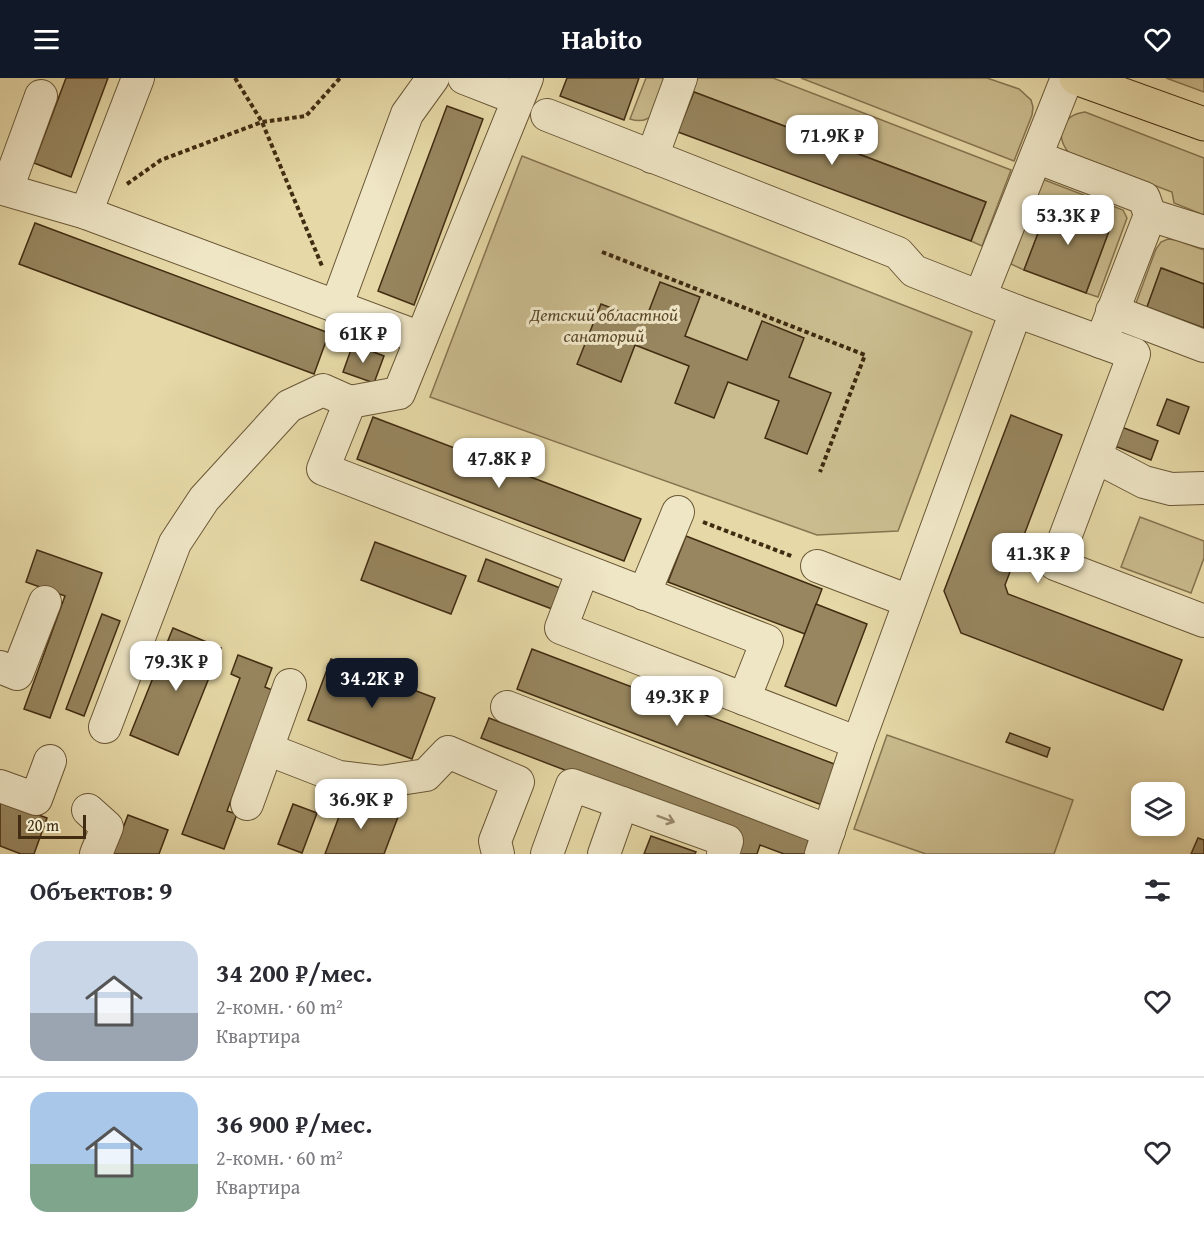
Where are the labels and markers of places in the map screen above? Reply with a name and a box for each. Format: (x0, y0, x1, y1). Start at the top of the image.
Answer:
pin: 71.9K ₽ (777, 115, 887, 166)
pin: 53.3K ₽ (1013, 195, 1123, 246)
pin: 61K ₽ (321, 313, 405, 364)
pin: 47.8K ₽ (444, 438, 554, 489)
pin: 41.3K ₽ (983, 533, 1093, 584)
pin: 79.3K ₽ (121, 641, 231, 692)
pin: 34.2K ₽ (317, 658, 427, 709)
pin: 49.3K ₽ (622, 676, 732, 727)
pin: 36.9K ₽ (306, 779, 416, 830)

